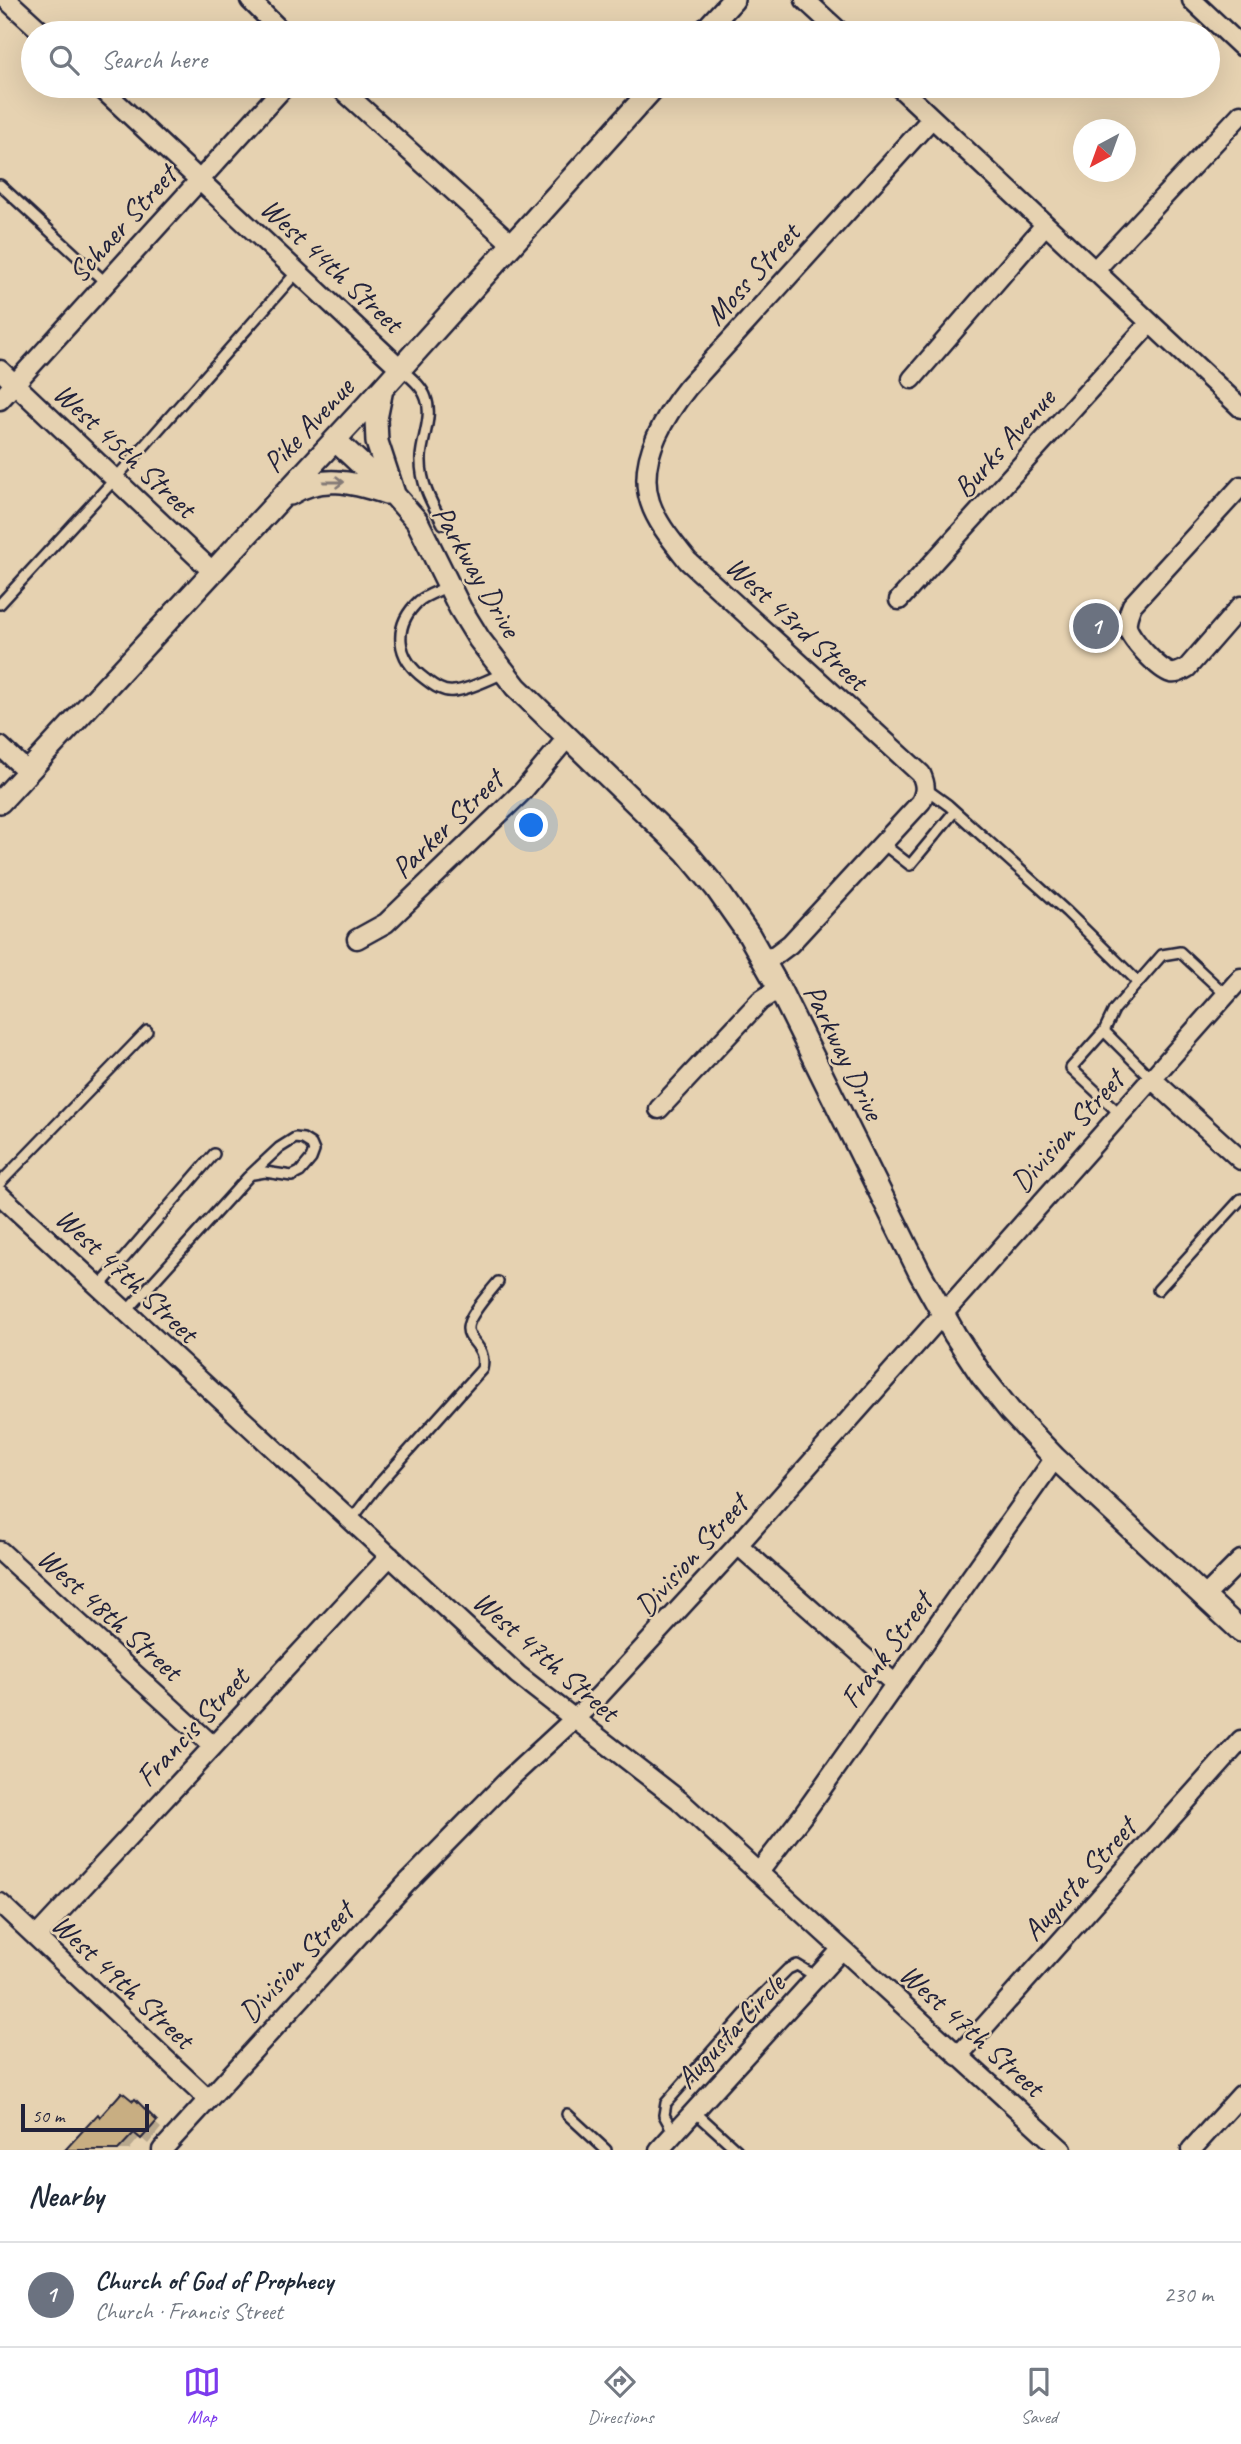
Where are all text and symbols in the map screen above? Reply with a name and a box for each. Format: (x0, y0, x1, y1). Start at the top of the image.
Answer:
search box (21, 21, 1220, 98)
icon: search (45, 41, 83, 79)
text: Search here (101, 43, 207, 76)
north arrow (1073, 119, 1136, 182)
street label: Schaer Street (60, 155, 187, 290)
street label: West 44th Street (253, 189, 414, 343)
street label: Moss Street (696, 213, 810, 333)
street label: Pike Avenue (254, 368, 363, 481)
street label: West 45th Street (46, 374, 207, 528)
street label: Burks Avenue (945, 379, 1065, 506)
one-way arrow (322, 475, 345, 489)
street label: Parkway Drive (424, 498, 531, 646)
street label: West 43rd Street (718, 547, 878, 701)
pin: 1 (1073, 600, 1119, 652)
street label: Parker Street (383, 759, 514, 887)
your location (514, 808, 548, 842)
street label: Parkway Drive (795, 978, 894, 1128)
street label: Division Street (1002, 1059, 1135, 1200)
street label: West 47th Street (48, 1199, 209, 1353)
street label: Division Street (626, 1483, 759, 1624)
street label: West 48th Street (30, 1539, 192, 1691)
street label: West 47th Street (465, 1582, 629, 1732)
street label: Frank Street (831, 1582, 943, 1715)
street label: Francis Street (127, 1657, 259, 1795)
street label: Augusta Street (1014, 1807, 1147, 1948)
street label: Division Street (230, 1891, 364, 2030)
street label: West 49th Street (44, 1905, 205, 2059)
street label: West 47th Street (892, 1955, 1054, 2107)
street label: Augusta Circle (667, 1964, 794, 2096)
scale bar (21, 2101, 149, 2133)
text: 50 m (32, 2104, 64, 2128)
text: Nearby (28, 2177, 104, 2215)
text: Church of God of Prophecy (95, 2264, 333, 2297)
text: 1 (46, 2280, 56, 2309)
text: 230 m (1164, 2280, 1213, 2309)
text: Church · Francis Street (95, 2297, 283, 2326)
tab: Map (183, 2363, 221, 2429)
tab: Directions (587, 2363, 654, 2429)
tab: Saved (1020, 2363, 1058, 2429)

